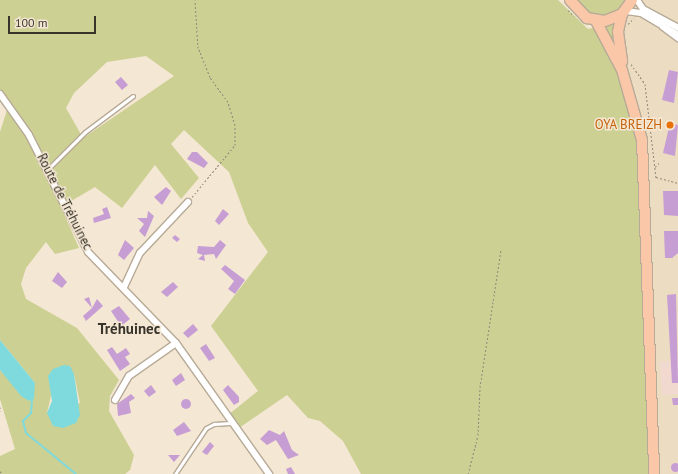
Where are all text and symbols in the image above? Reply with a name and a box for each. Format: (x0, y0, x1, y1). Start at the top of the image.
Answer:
scale bar (10, 8, 98, 34)
text: 100 m (15, 15, 48, 30)
place label: OYA BREIZH (594, 117, 662, 133)
marker: OYA BREIZH (665, 120, 675, 130)
street label: Route de Tréhuinec (33, 151, 95, 253)
district label: Tréhuinec (98, 320, 160, 338)

